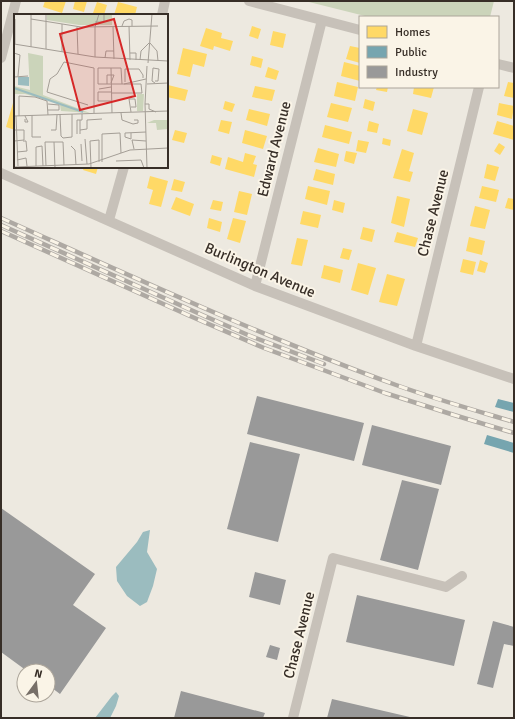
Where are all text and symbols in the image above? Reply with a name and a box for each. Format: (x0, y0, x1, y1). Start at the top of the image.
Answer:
inset map (14, 14, 168, 168)
legend (359, 16, 499, 88)
text: Homes (395, 25, 430, 40)
text: Public (395, 45, 427, 60)
text: Industry (395, 65, 438, 80)
street label: Edward Avenue (253, 99, 295, 199)
street label: Chase Avenue (413, 168, 453, 258)
street label: Burlington Avenue (202, 239, 318, 301)
street label: Chase Avenue (279, 590, 319, 680)
north arrow (16, 663, 56, 703)
text: N (33, 667, 44, 681)

